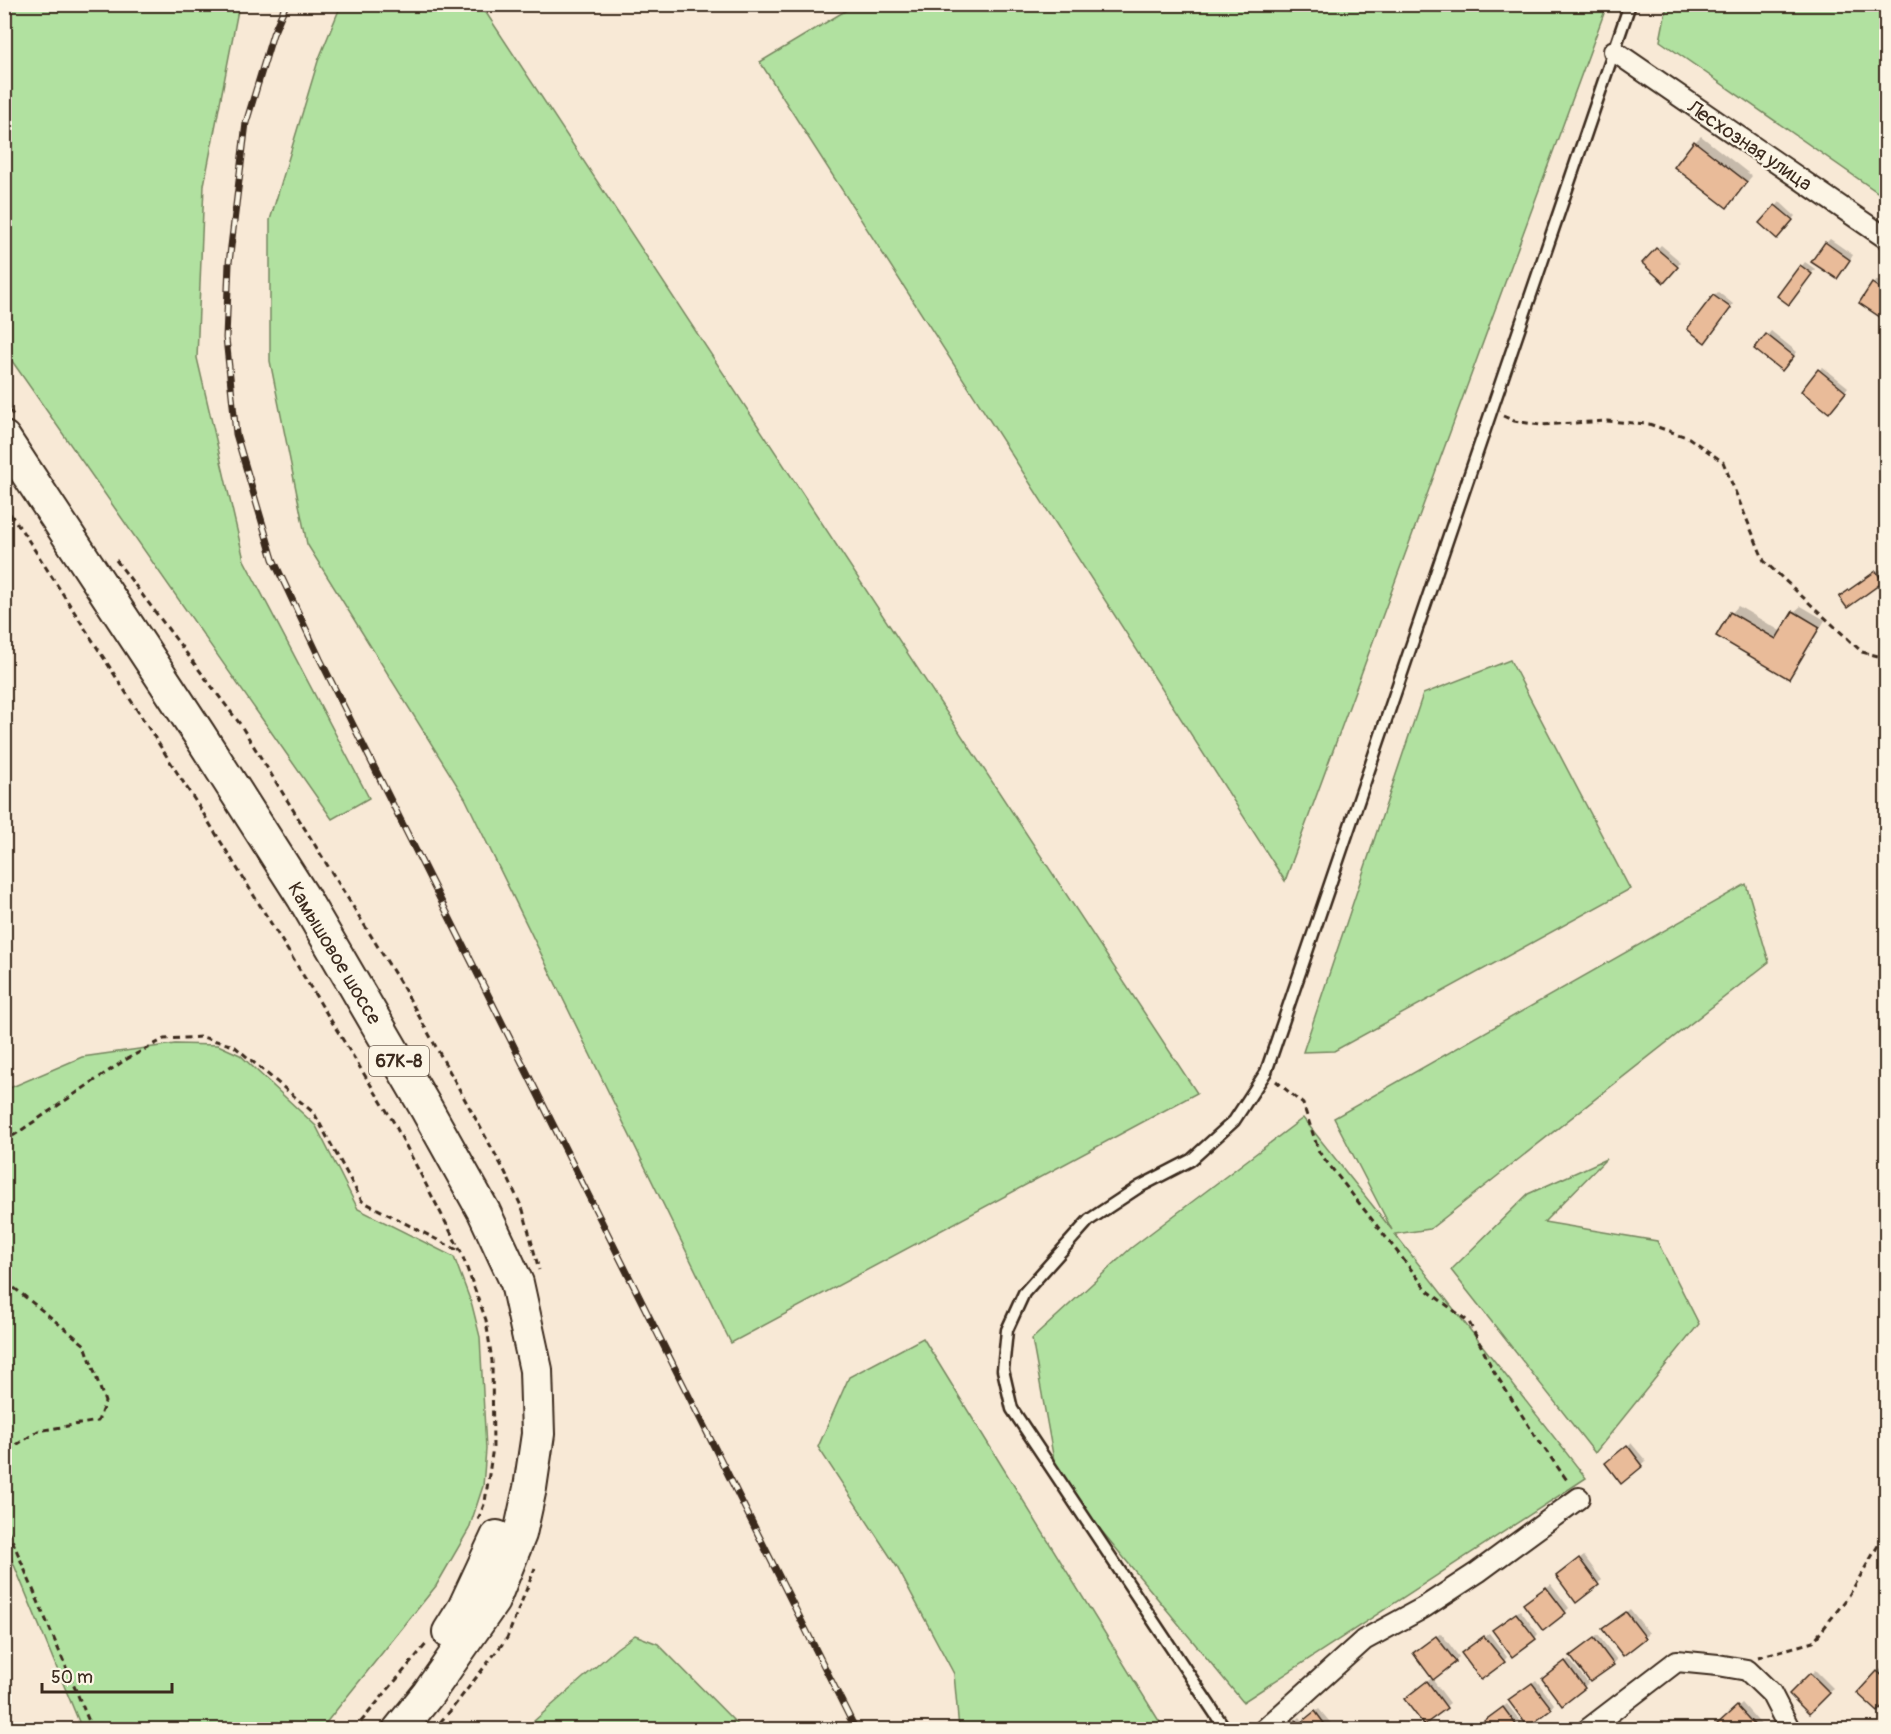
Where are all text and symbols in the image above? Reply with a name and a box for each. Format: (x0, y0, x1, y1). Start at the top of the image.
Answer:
street label: Лесхозная улица (1682, 94, 1817, 196)
street label: Камышовое шоссе (282, 878, 387, 1029)
road number: 67К-8 (369, 1046, 429, 1076)
scale bar (42, 1656, 172, 1694)
text: 50 m (51, 1666, 93, 1689)

